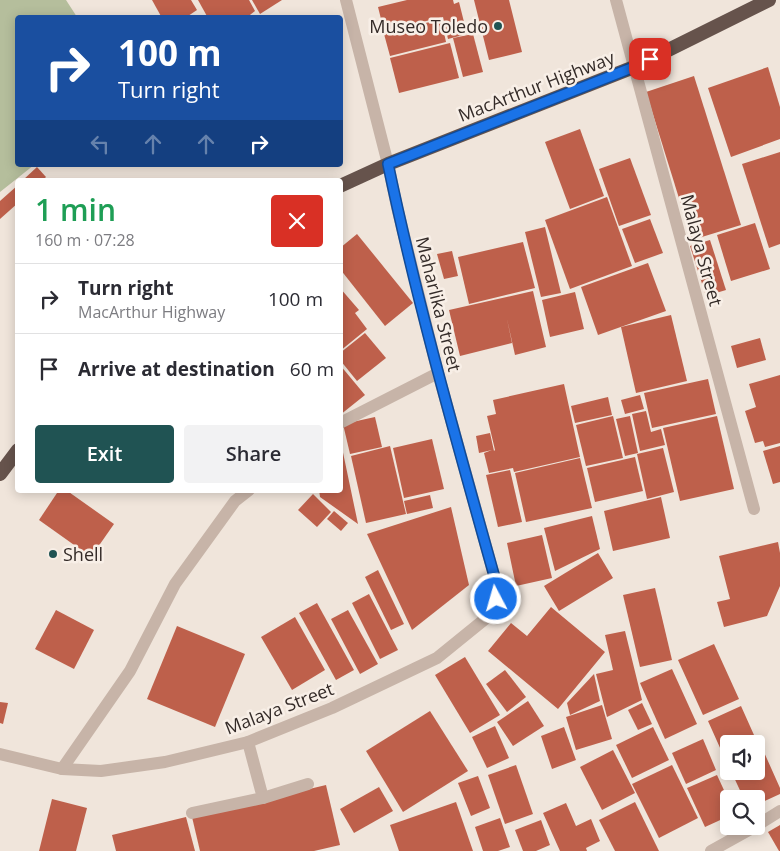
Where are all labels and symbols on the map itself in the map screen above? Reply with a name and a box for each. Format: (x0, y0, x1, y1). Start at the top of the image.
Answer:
place label: Museo Toledo (369, 14, 488, 38)
marker: Museo Toledo (492, 20, 504, 32)
pin (629, 38, 671, 80)
street label: MacArthur Highway (454, 45, 619, 127)
street label: Malaya Street (676, 191, 728, 309)
street label: Maharlika Street (411, 234, 467, 374)
place label: Shell (63, 542, 103, 566)
marker: Shell (47, 548, 59, 560)
position arrow (469, 572, 521, 624)
street label: Malaya Street (221, 676, 337, 740)

